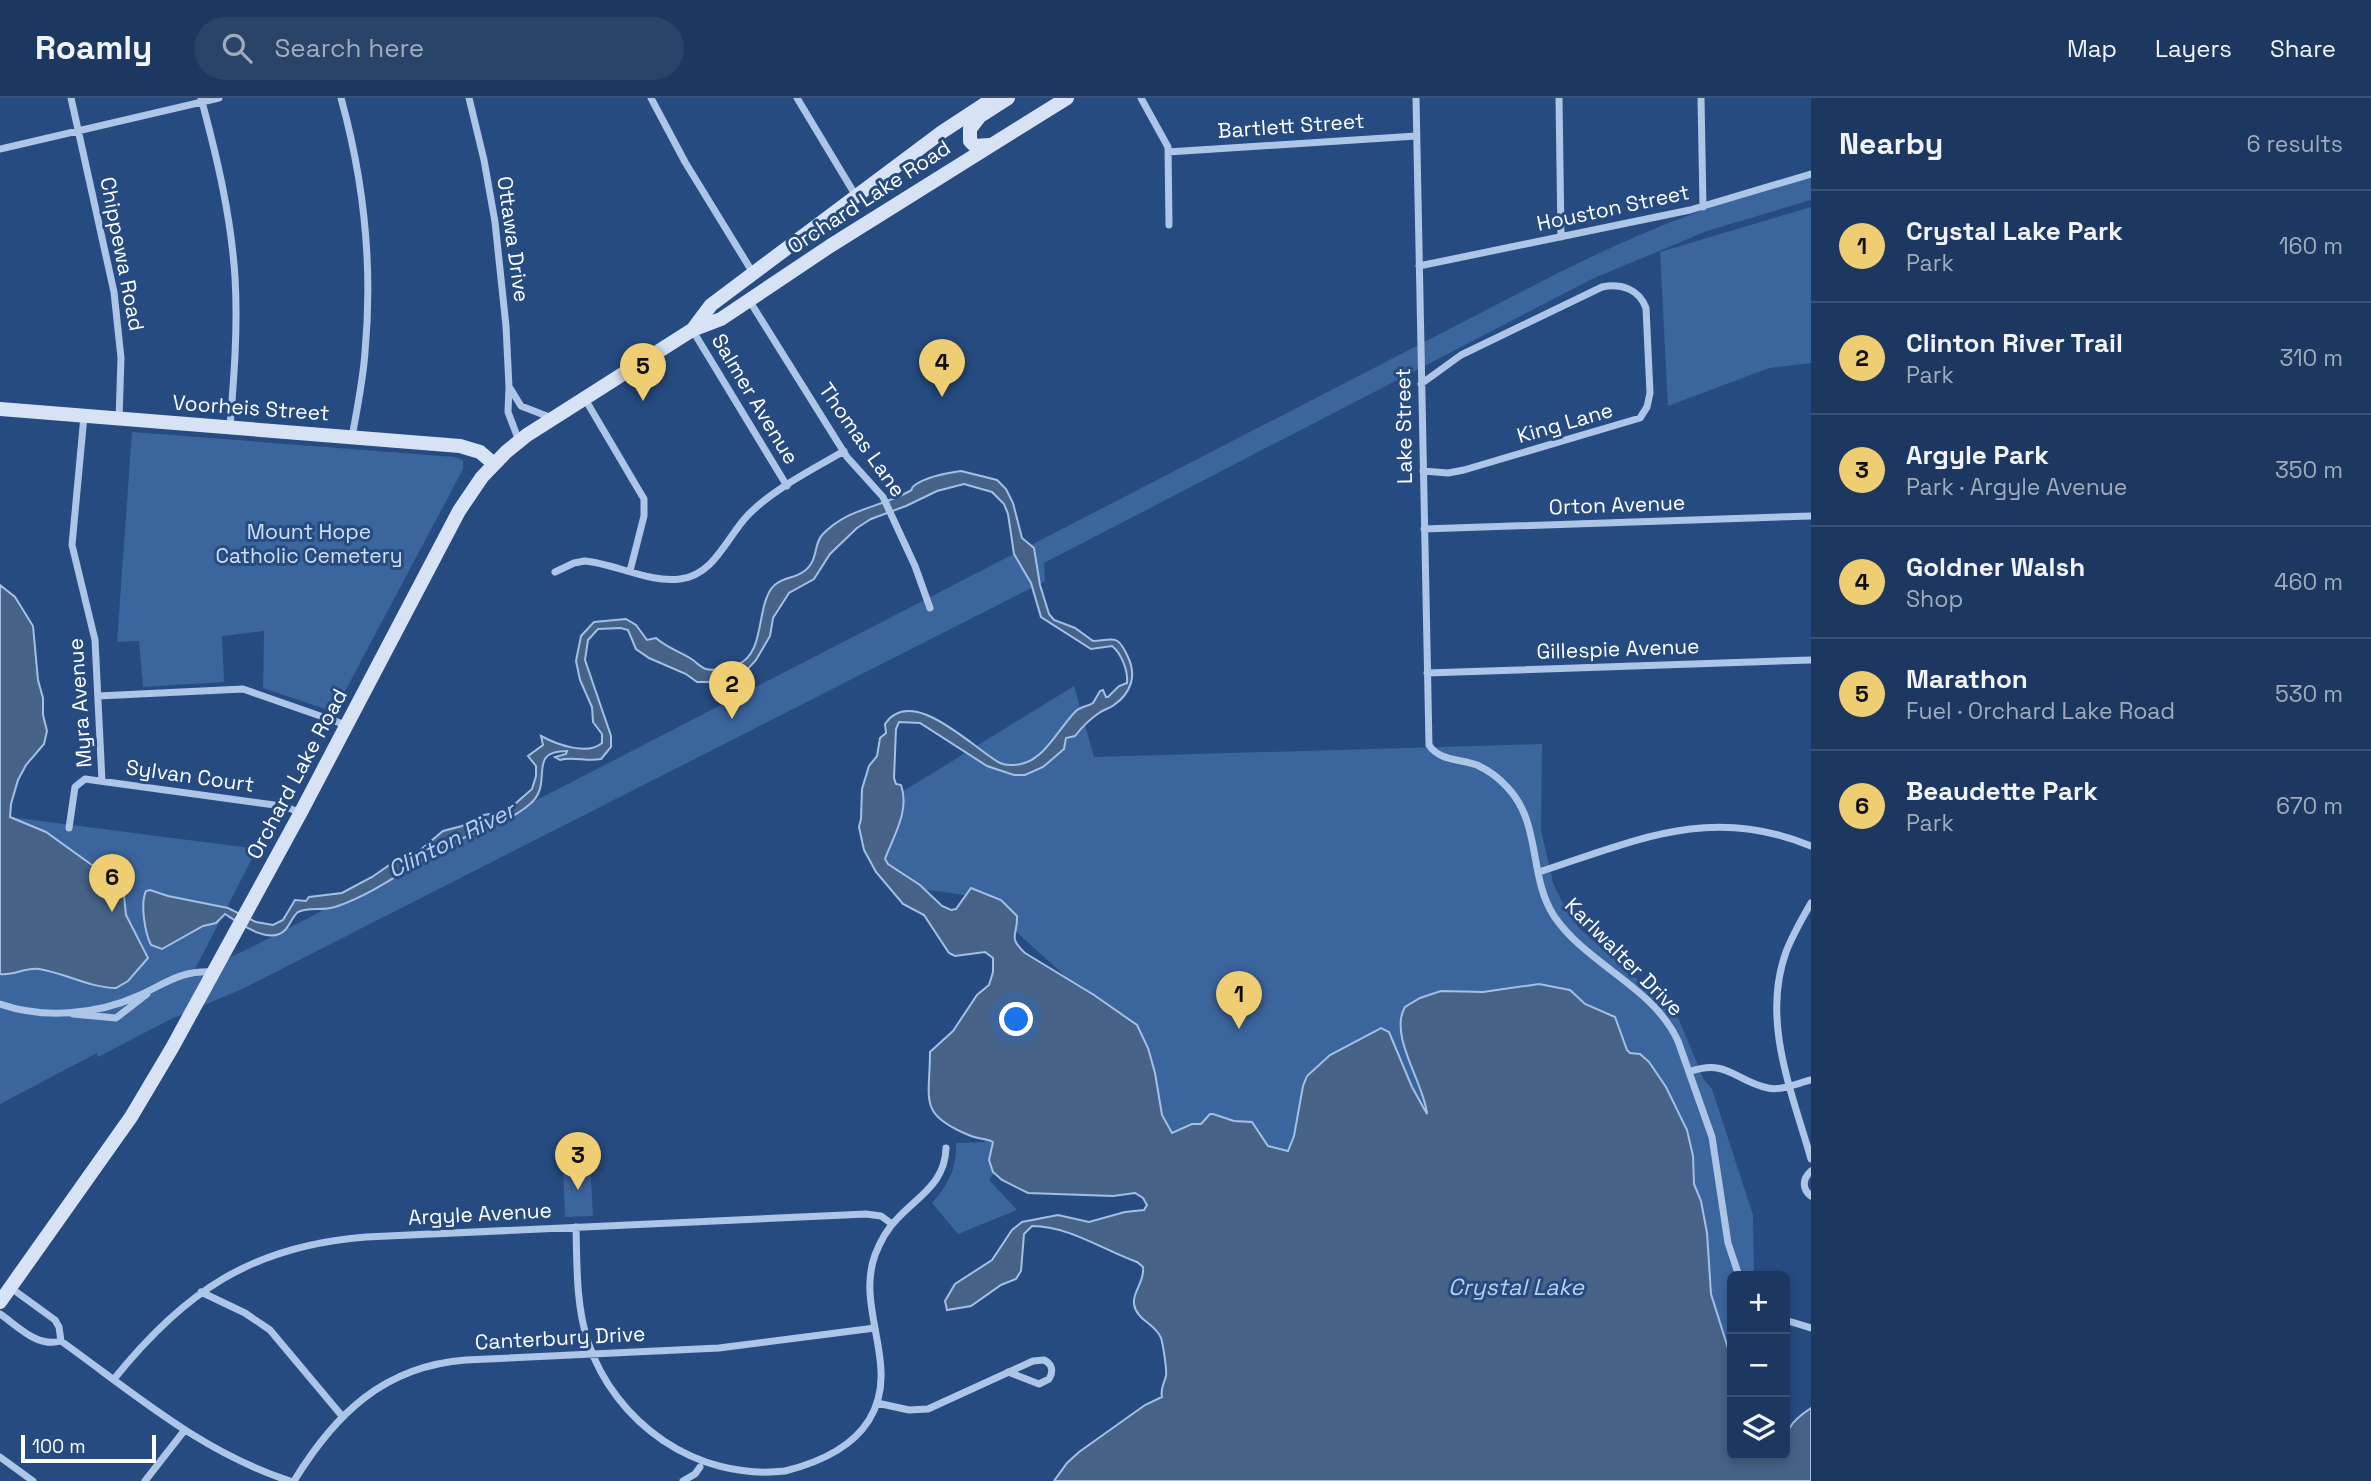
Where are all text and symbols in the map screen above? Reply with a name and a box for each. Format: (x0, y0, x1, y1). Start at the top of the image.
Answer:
search box (194, 17, 684, 80)
text: Roamly (35, 27, 152, 69)
icon: search (218, 29, 256, 67)
text: Search here (274, 31, 424, 65)
text: Map (2067, 33, 2117, 64)
text: Layers (2155, 33, 2232, 64)
text: Share (2270, 33, 2336, 64)
street label: Bartlett Street (1217, 107, 1365, 144)
text: Nearby (1839, 124, 1943, 163)
text: 6 results (2247, 129, 2343, 159)
street label: Orchard Lake Road (782, 134, 955, 259)
street label: Ottawa Drive (491, 174, 536, 304)
street label: Chippewa Road (94, 175, 151, 333)
street label: Houston Street (1534, 178, 1692, 237)
text: Crystal Lake Park (1906, 214, 2123, 248)
text: 1 (1857, 231, 1867, 261)
text: 160 m (2279, 231, 2343, 261)
text: Park (1906, 248, 1954, 278)
text: Clinton River Trail (1906, 326, 2123, 360)
street label: Salmer Avenue (706, 328, 805, 469)
pin: 4 (919, 339, 965, 397)
pin: 5 (620, 343, 666, 401)
text: 2 (1855, 343, 1869, 373)
text: 310 m (2279, 343, 2343, 373)
text: Park (1906, 360, 1954, 390)
street label: Lake Street (1389, 368, 1418, 484)
street label: Thomas Lane (813, 377, 912, 502)
street label: Voorheis Street (172, 389, 330, 426)
street label: King Lane (1514, 396, 1616, 449)
text: Argyle Park (1906, 438, 2049, 472)
text: 3 (1855, 455, 1869, 485)
text: 350 m (2275, 455, 2343, 485)
text: Park · Argyle Avenue (1906, 472, 2127, 502)
street label: Orton Avenue (1548, 489, 1686, 520)
park label: Mount Hope Catholic Cemetery (215, 518, 403, 569)
text: Goldner Walsh (1906, 550, 2085, 584)
text: 4 (1855, 567, 1869, 597)
text: 460 m (2274, 567, 2343, 597)
text: Shop (1906, 584, 1963, 614)
street label: Gillespie Avenue (1536, 632, 1700, 665)
street label: Myra Avenue (62, 637, 98, 769)
pin: 2 (709, 661, 755, 719)
text: Marathon (1906, 662, 2028, 696)
text: 5 (1855, 679, 1869, 709)
text: 530 m (2275, 679, 2343, 709)
street label: Orchard Lake Road (240, 684, 353, 864)
text: Fuel · Orchard Lake Road (1906, 696, 2175, 726)
street label: Sylvan Court (124, 753, 256, 798)
text: Beaudette Park (1906, 774, 2098, 808)
text: 6 (1855, 791, 1869, 821)
text: 670 m (2276, 791, 2343, 821)
water label: Clinton River (382, 794, 522, 885)
text: Park (1906, 808, 1954, 838)
pin: 6 (89, 854, 135, 912)
street label: Karlwalter Drive (1559, 892, 1689, 1022)
pin: 1 (1216, 971, 1262, 1029)
your location (999, 1002, 1033, 1036)
pin: 3 (555, 1132, 601, 1190)
street label: Argyle Avenue (407, 1196, 553, 1231)
map controls (1727, 1271, 1790, 1460)
button: + (1727, 1271, 1790, 1334)
water label: Crystal Lake (1448, 1272, 1585, 1302)
street label: Canterbury Drive (474, 1320, 646, 1355)
button: − (1727, 1334, 1790, 1397)
button: layers (1727, 1397, 1790, 1460)
scale bar (21, 1432, 156, 1464)
text: 100 m (32, 1434, 86, 1459)

